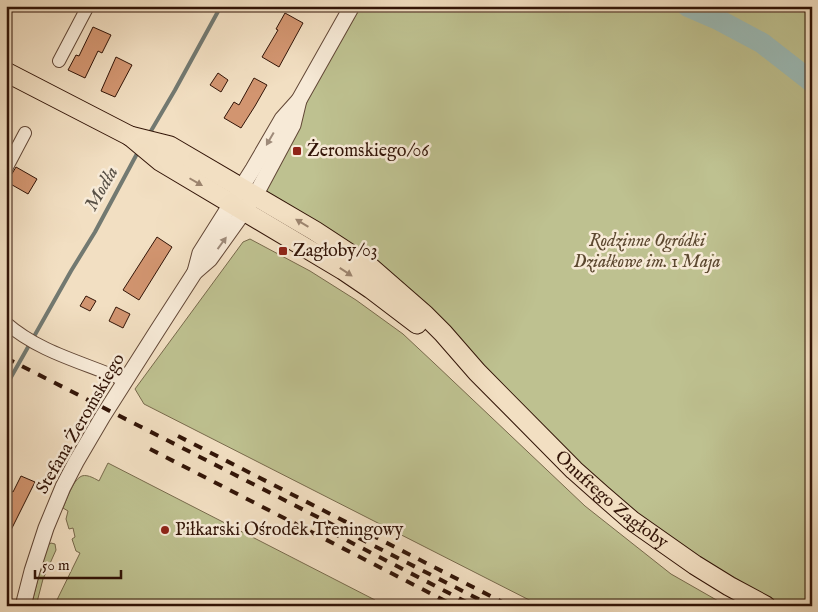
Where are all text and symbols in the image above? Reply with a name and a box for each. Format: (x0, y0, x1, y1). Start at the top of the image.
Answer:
one-way arrow (266, 133, 275, 146)
place label: Żeromskiego/06 (307, 139, 429, 163)
marker: Żeromskiego/06 (291, 145, 303, 157)
water label: Modła (80, 162, 124, 216)
one-way arrow (188, 178, 203, 186)
one-way arrow (295, 219, 308, 228)
park label: Rodzinne Ogródki Działkowe im. 1 Maja (574, 230, 720, 274)
one-way arrow (217, 236, 227, 250)
place label: Zagłoby/03 (293, 240, 378, 263)
marker: Zagłoby/03 (277, 245, 289, 257)
one-way arrow (340, 267, 353, 277)
street label: Stefana Żeromskiego (30, 349, 131, 498)
street label: Onufrego Zagłoby (550, 446, 673, 554)
place label: Piłkarski Ośrodek Treningowy (175, 519, 403, 542)
marker: Piłkarski Ośrodek Treningowy (159, 524, 171, 536)
scale bar (35, 547, 121, 579)
text: 50 m (42, 556, 70, 575)

